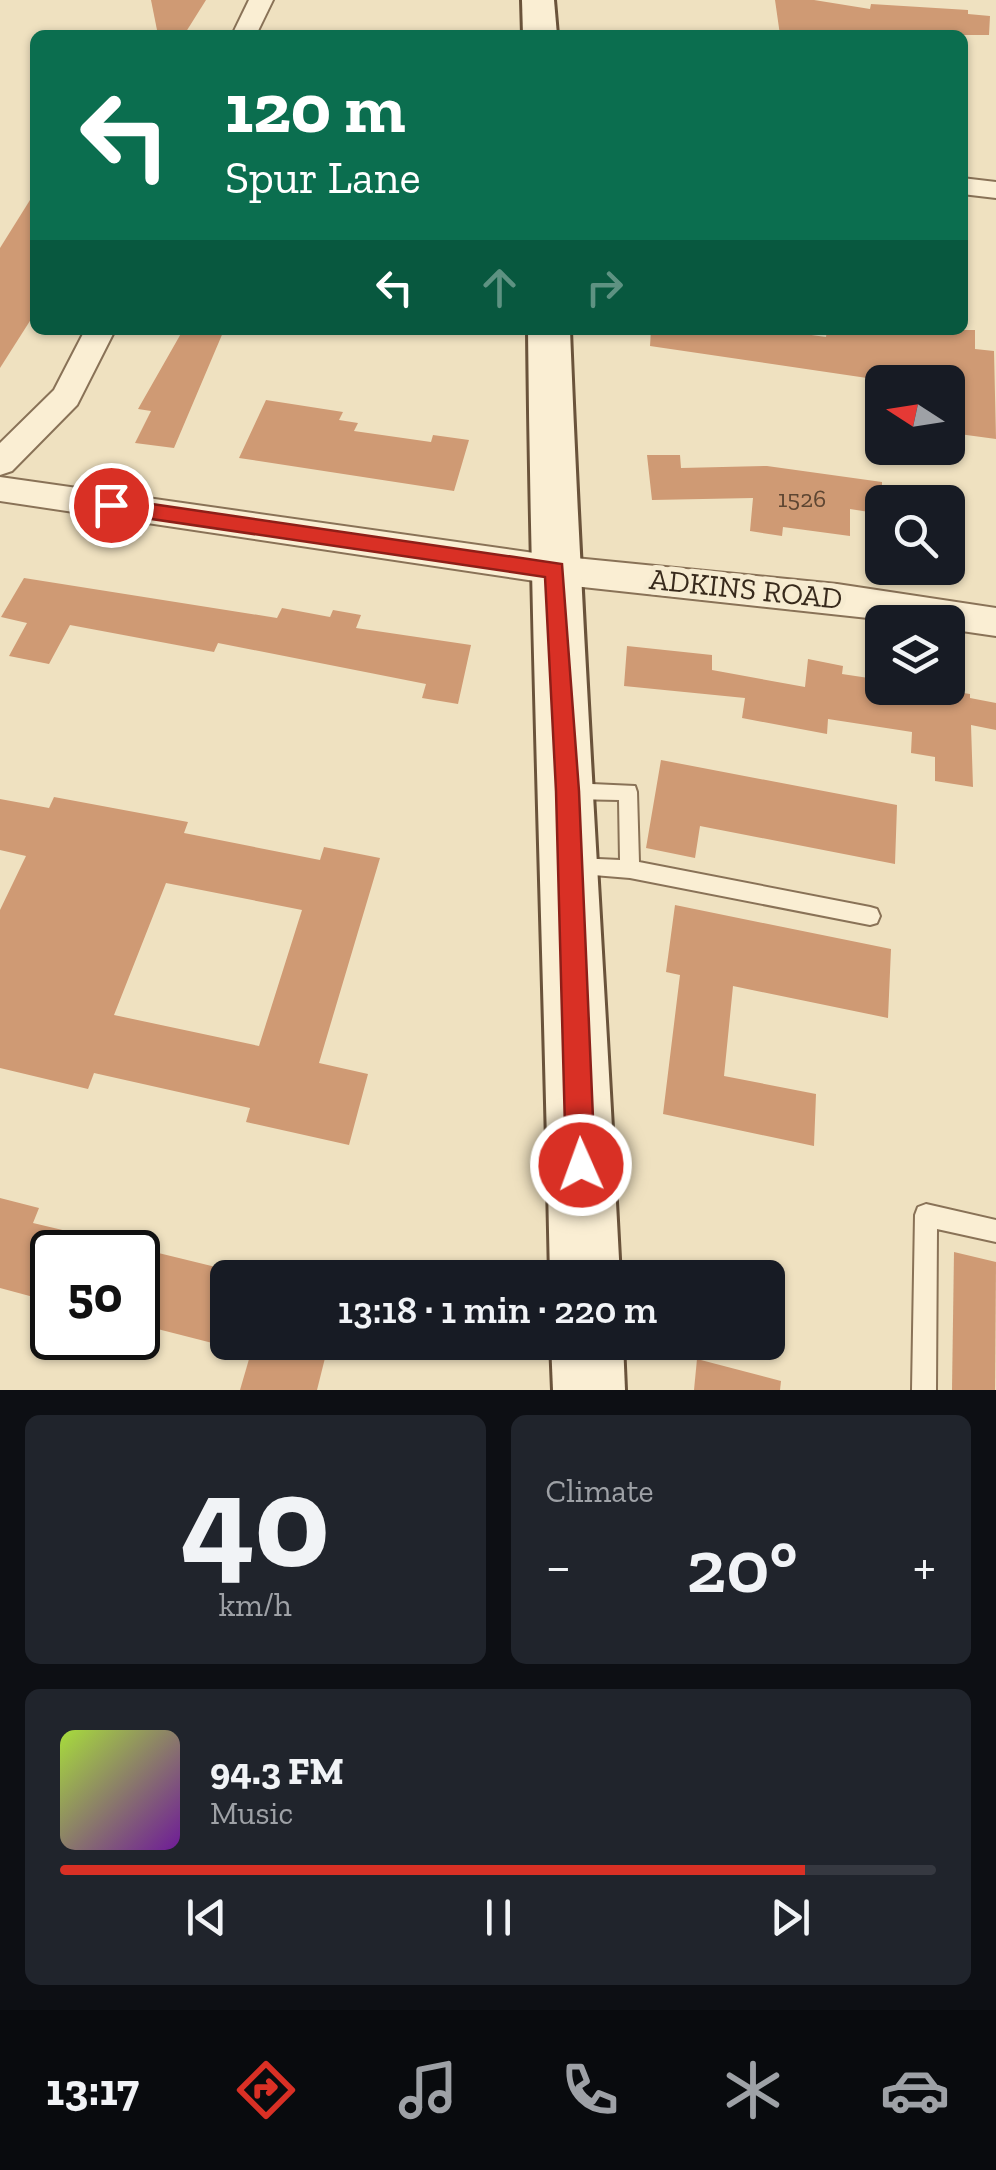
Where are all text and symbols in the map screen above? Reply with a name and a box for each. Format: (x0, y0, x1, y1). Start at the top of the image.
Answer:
text: 120 m (225, 66, 406, 150)
icon: left (60, 70, 190, 200)
text: Spur Lane (225, 151, 421, 205)
icon: left (367, 260, 422, 315)
icon: ahead (472, 260, 527, 315)
icon: right (577, 260, 632, 315)
north arrow (865, 365, 965, 465)
map controls (865, 365, 965, 705)
pin (69, 463, 154, 548)
icon: arrive (84, 478, 139, 533)
house number: 1526 (778, 483, 826, 513)
button: search (865, 485, 965, 585)
street label: ADKINS ROAD (648, 561, 844, 617)
button: layers (865, 605, 965, 705)
position arrow (529, 1113, 633, 1217)
speed limit sign: 50 (30, 1230, 160, 1360)
text: 13:18 · 1 min · 220 m (338, 1287, 657, 1333)
text: 40 (181, 1443, 330, 1599)
text: Climate (546, 1472, 654, 1510)
text: 20° (687, 1521, 798, 1611)
text: − (546, 1533, 571, 1599)
text: + (913, 1533, 936, 1599)
text: km/h (219, 1586, 292, 1624)
text: 94.3 FM (210, 1748, 344, 1794)
text: Music (210, 1794, 293, 1832)
icon: previous (179, 1890, 234, 1945)
icon: pause (471, 1890, 526, 1945)
icon: next (763, 1890, 818, 1945)
icon: directions (231, 2055, 301, 2125)
icon: music (393, 2055, 463, 2125)
icon: phone (555, 2055, 625, 2125)
icon: climate (718, 2055, 788, 2125)
icon: car (880, 2055, 950, 2125)
text: 13:17 (46, 2063, 139, 2117)

